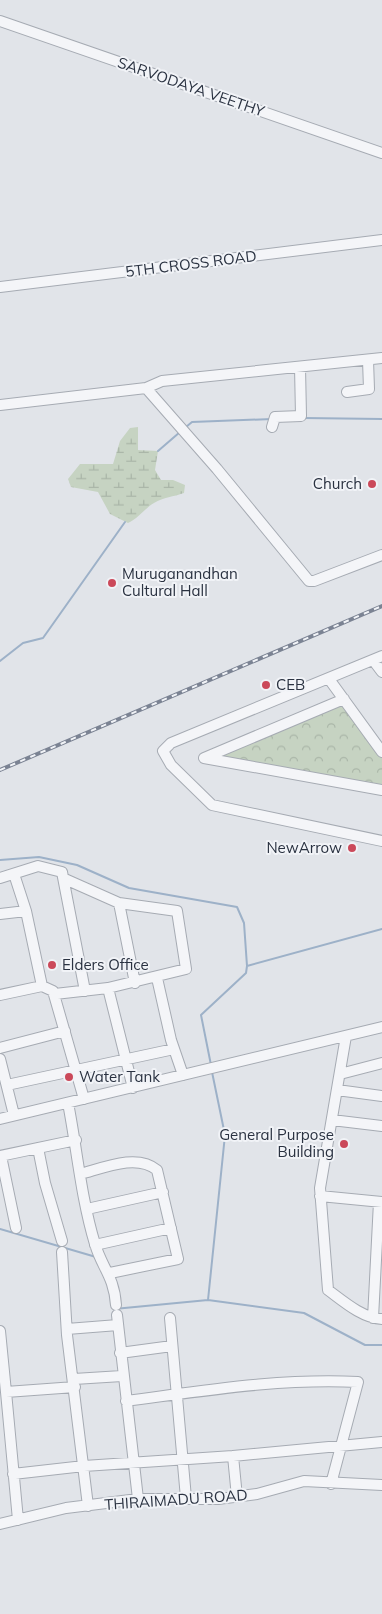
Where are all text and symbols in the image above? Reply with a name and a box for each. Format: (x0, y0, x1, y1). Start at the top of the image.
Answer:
street label: SARVODAYA VEETHY (115, 52, 268, 121)
street label: 5TH CROSS ROAD (124, 246, 258, 281)
place label: Church (313, 474, 362, 493)
marker: Church (366, 478, 378, 490)
place label: Muruganandhan Cultural Hall (122, 564, 238, 600)
marker: Muruganandhan Cultural Hall (106, 577, 118, 589)
place label: CEB (276, 675, 305, 694)
marker: CEB (260, 679, 272, 691)
place label: NewArrow (266, 838, 342, 857)
marker: NewArrow (346, 842, 358, 854)
place label: Elders Office (62, 955, 149, 974)
marker: Elders Office (46, 959, 58, 971)
place label: Water Tank (79, 1067, 160, 1086)
marker: Water Tank (63, 1071, 75, 1083)
place label: General Purpose Building (219, 1125, 334, 1161)
marker: General Purpose Building (338, 1138, 350, 1150)
street label: THIRAIMADU ROAD (104, 1485, 248, 1514)

